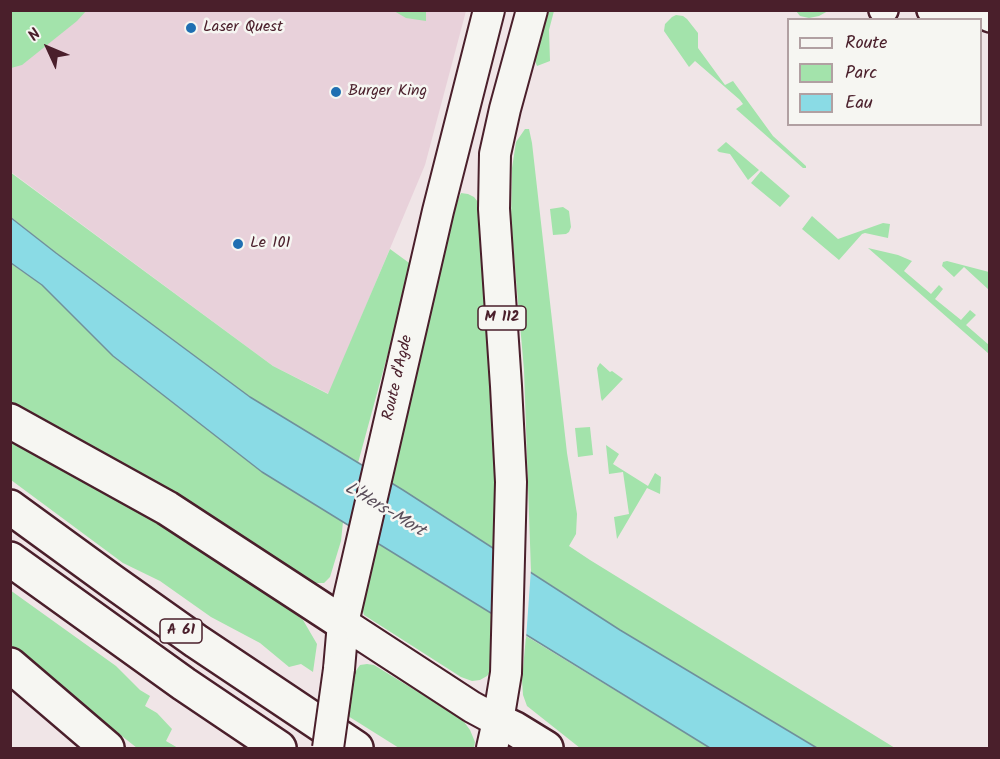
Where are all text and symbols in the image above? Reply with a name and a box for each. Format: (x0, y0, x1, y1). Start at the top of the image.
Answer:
north arrow (18, 18, 78, 78)
place label: Laser Quest (203, 18, 283, 38)
legend (787, 18, 982, 126)
marker: Laser Quest (184, 21, 198, 35)
text: N (22, 23, 47, 47)
text: Route (845, 29, 887, 58)
text: Parc (845, 59, 877, 88)
place label: Burger King (348, 82, 427, 102)
marker: Burger King (329, 85, 343, 99)
text: Eau (845, 89, 873, 118)
place label: Le 101 (250, 234, 290, 254)
marker: Le 101 (231, 237, 245, 251)
road number: M 112 (478, 306, 526, 330)
street label: Route d'Agde (380, 333, 418, 423)
water label: L'Hers-Mort (340, 479, 428, 543)
road number: A 61 (160, 619, 202, 643)

